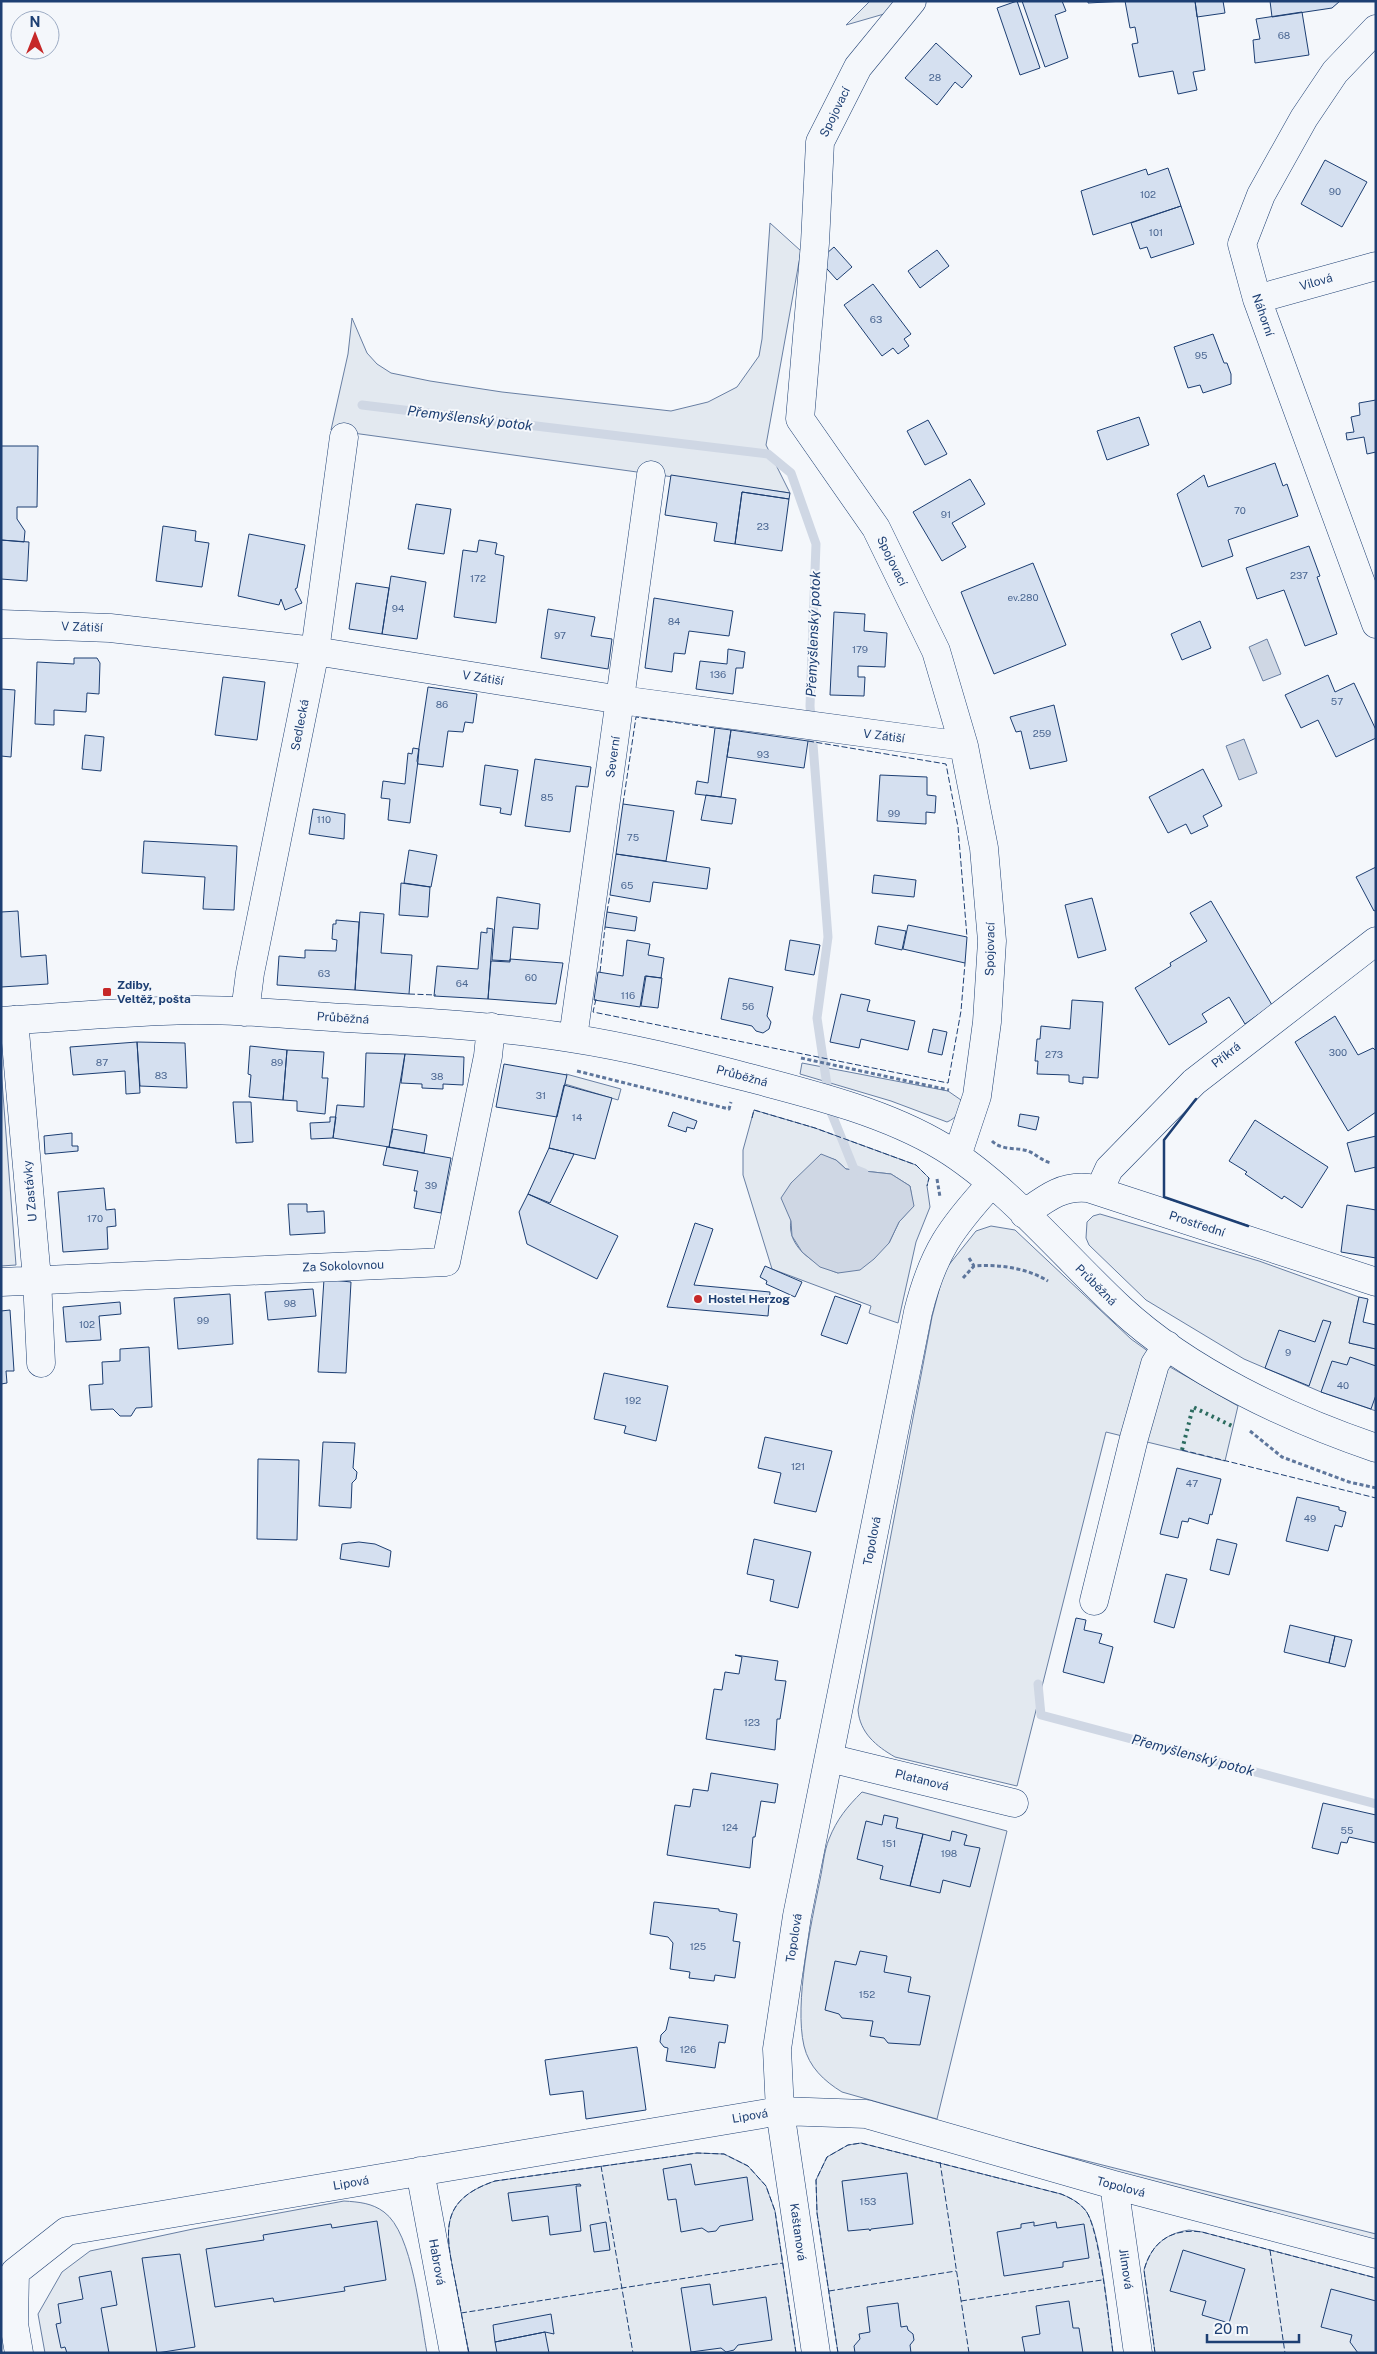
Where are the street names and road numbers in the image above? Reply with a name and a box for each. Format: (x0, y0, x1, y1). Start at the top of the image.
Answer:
street label: Spojovací (817, 84, 854, 139)
street label: Vilová (1298, 271, 1334, 293)
street label: Náhorní (1249, 292, 1277, 339)
street label: Spojovací (874, 534, 911, 589)
street label: V Zátiší (61, 619, 104, 635)
street label: V Zátiší (461, 668, 506, 688)
street label: Sedlecká (288, 698, 312, 752)
street label: V Zátiší (862, 727, 907, 746)
street label: Severní (603, 734, 623, 779)
street label: Spojovací (983, 921, 997, 976)
street label: Průběžná (316, 1009, 370, 1027)
street label: Příkrá (1209, 1039, 1243, 1071)
street label: Průběžná (715, 1062, 769, 1090)
street label: U Zastávky (20, 1159, 40, 1222)
street label: Prostřední (1167, 1208, 1228, 1240)
street label: Za Sokolovnou (302, 1258, 384, 1274)
street label: Průběžná (1072, 1261, 1120, 1309)
street label: Topolová (860, 1515, 884, 1567)
street label: Platanová (894, 1767, 950, 1793)
street label: Topolová (783, 1912, 805, 1964)
street label: Lipová (731, 2106, 769, 2126)
street label: Lipová (332, 2173, 370, 2193)
street label: Topolová (1095, 2174, 1147, 2200)
street label: Kaštanová (787, 2202, 809, 2262)
street label: Habrová (426, 2238, 448, 2286)
street label: Jilmová (1116, 2248, 1136, 2290)

